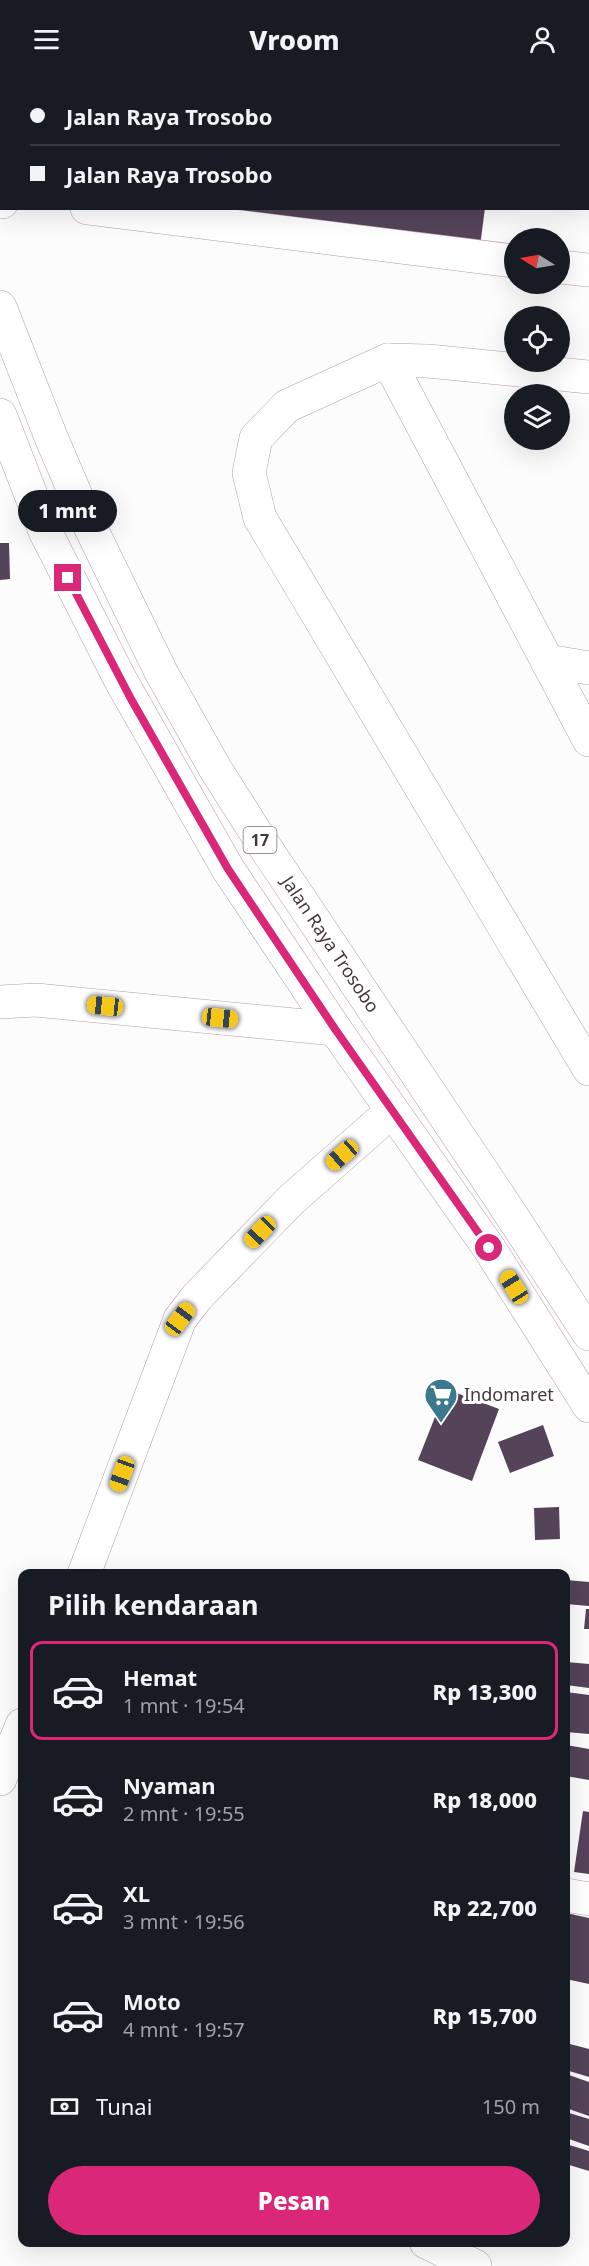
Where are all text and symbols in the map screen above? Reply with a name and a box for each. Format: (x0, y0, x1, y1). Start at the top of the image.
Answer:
text: Vroom (249, 21, 340, 58)
icon: menu (30, 23, 63, 56)
icon: person (526, 23, 559, 56)
text: Jalan Raya Trosobo (66, 101, 272, 131)
text: Jalan Raya Trosobo (66, 159, 272, 189)
north arrow (504, 228, 570, 294)
map controls (504, 228, 570, 450)
button: locate (504, 306, 570, 372)
button: layers (504, 384, 570, 450)
callout: 1 mnt (19, 491, 118, 533)
text: 1 mnt (38, 497, 97, 524)
route end (54, 564, 81, 591)
road number: 17 (244, 827, 276, 853)
street label: Jalan Raya Trosobo (276, 869, 385, 1017)
car (86, 995, 124, 1017)
car (201, 1007, 239, 1029)
car (323, 1136, 361, 1174)
car (241, 1213, 279, 1251)
route start (475, 1234, 502, 1261)
car (497, 1267, 531, 1307)
car (162, 1299, 198, 1339)
supermarket icon: Indomaret (423, 1377, 459, 1424)
place label: Indomaret (464, 1382, 554, 1406)
car (107, 1454, 137, 1494)
text: Pilih kendaraan (48, 1586, 259, 1623)
text: Hemat (123, 1662, 197, 1692)
icon: car (51, 1664, 105, 1718)
text: Rp 13,300 (433, 1676, 537, 1706)
text: 1 mnt · 19:54 (123, 1692, 245, 1719)
text: Nyaman (123, 1770, 216, 1800)
icon: car (51, 1772, 105, 1826)
text: Rp 18,000 (433, 1784, 537, 1814)
text: 2 mnt · 19:55 (123, 1800, 245, 1827)
text: XL (123, 1878, 150, 1908)
icon: car (51, 1880, 105, 1934)
text: Rp 22,700 (433, 1892, 537, 1922)
text: 3 mnt · 19:56 (123, 1908, 245, 1935)
text: Moto (123, 1986, 181, 2016)
icon: car (51, 1988, 105, 2042)
text: Rp 15,700 (433, 2000, 537, 2030)
text: 4 mnt · 19:57 (123, 2016, 245, 2043)
icon: cash (48, 2090, 81, 2123)
text: Tunai (96, 2091, 152, 2121)
text: 150 m (482, 2093, 540, 2120)
button: Pesan (48, 2166, 540, 2235)

